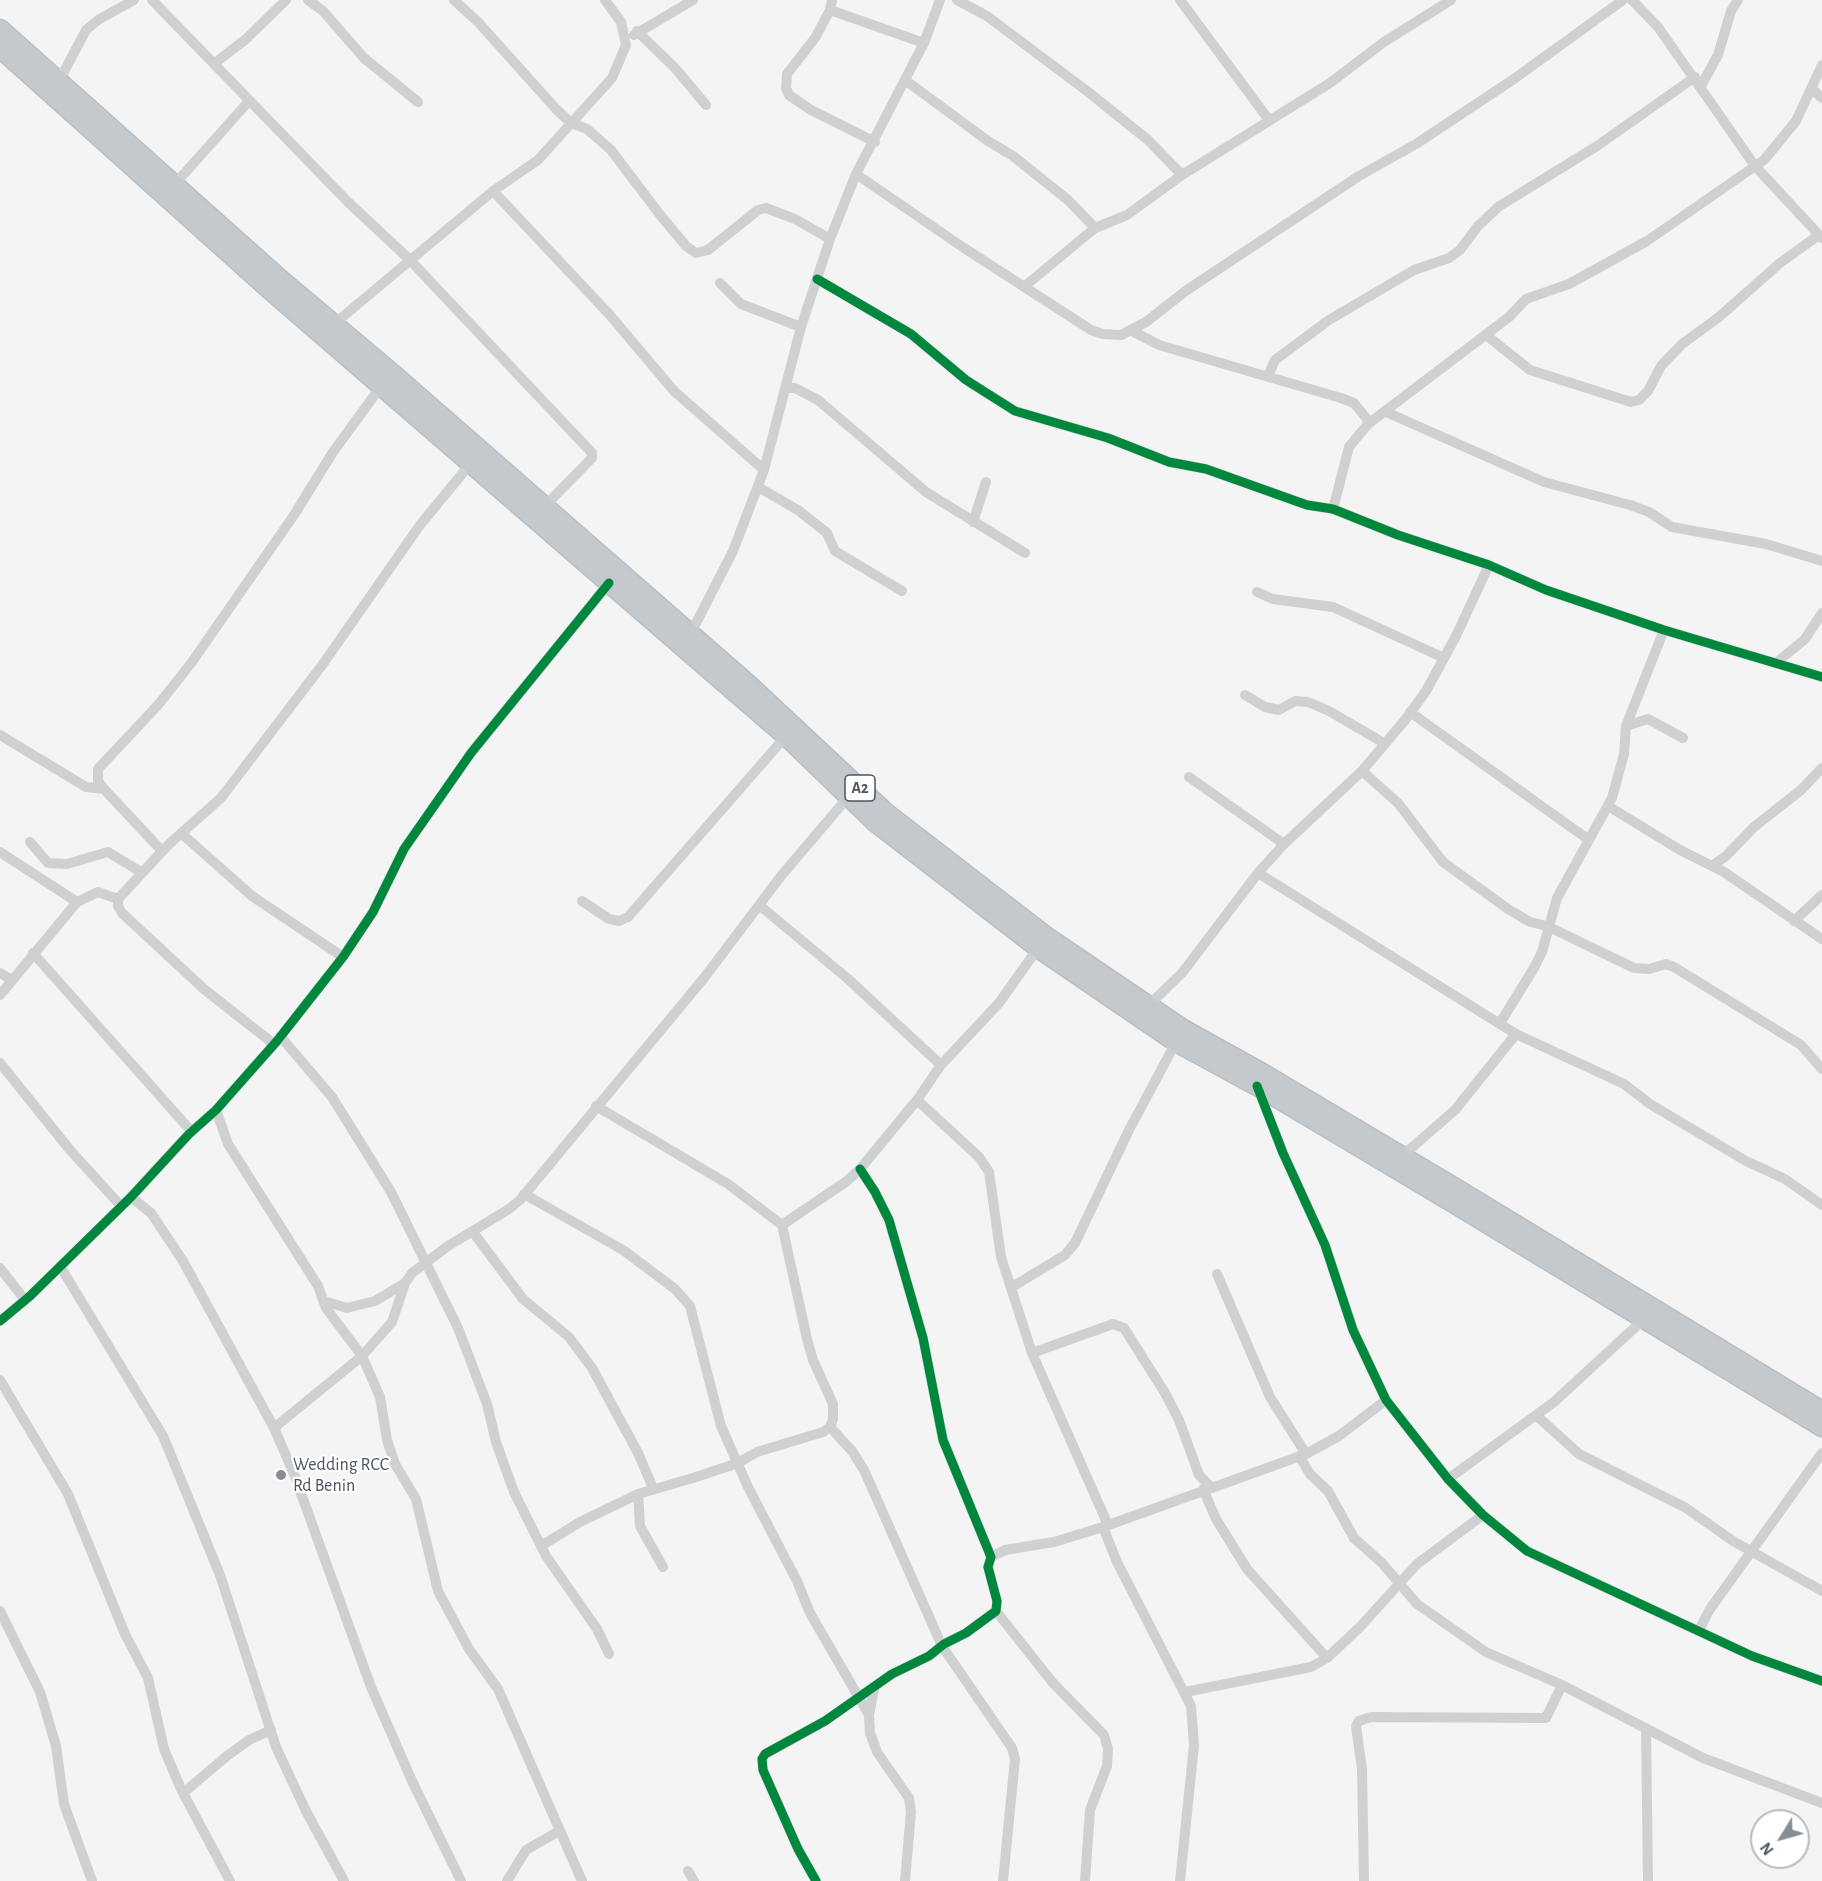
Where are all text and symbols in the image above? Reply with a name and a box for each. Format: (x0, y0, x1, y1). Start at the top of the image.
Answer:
road number: A2 (845, 775, 875, 801)
place label: Wedding RCC Rd Benin (293, 1454, 389, 1496)
marker: Wedding RCC Rd Benin (274, 1468, 288, 1482)
north arrow (1750, 1809, 1810, 1869)
text: N (1757, 1839, 1777, 1858)

